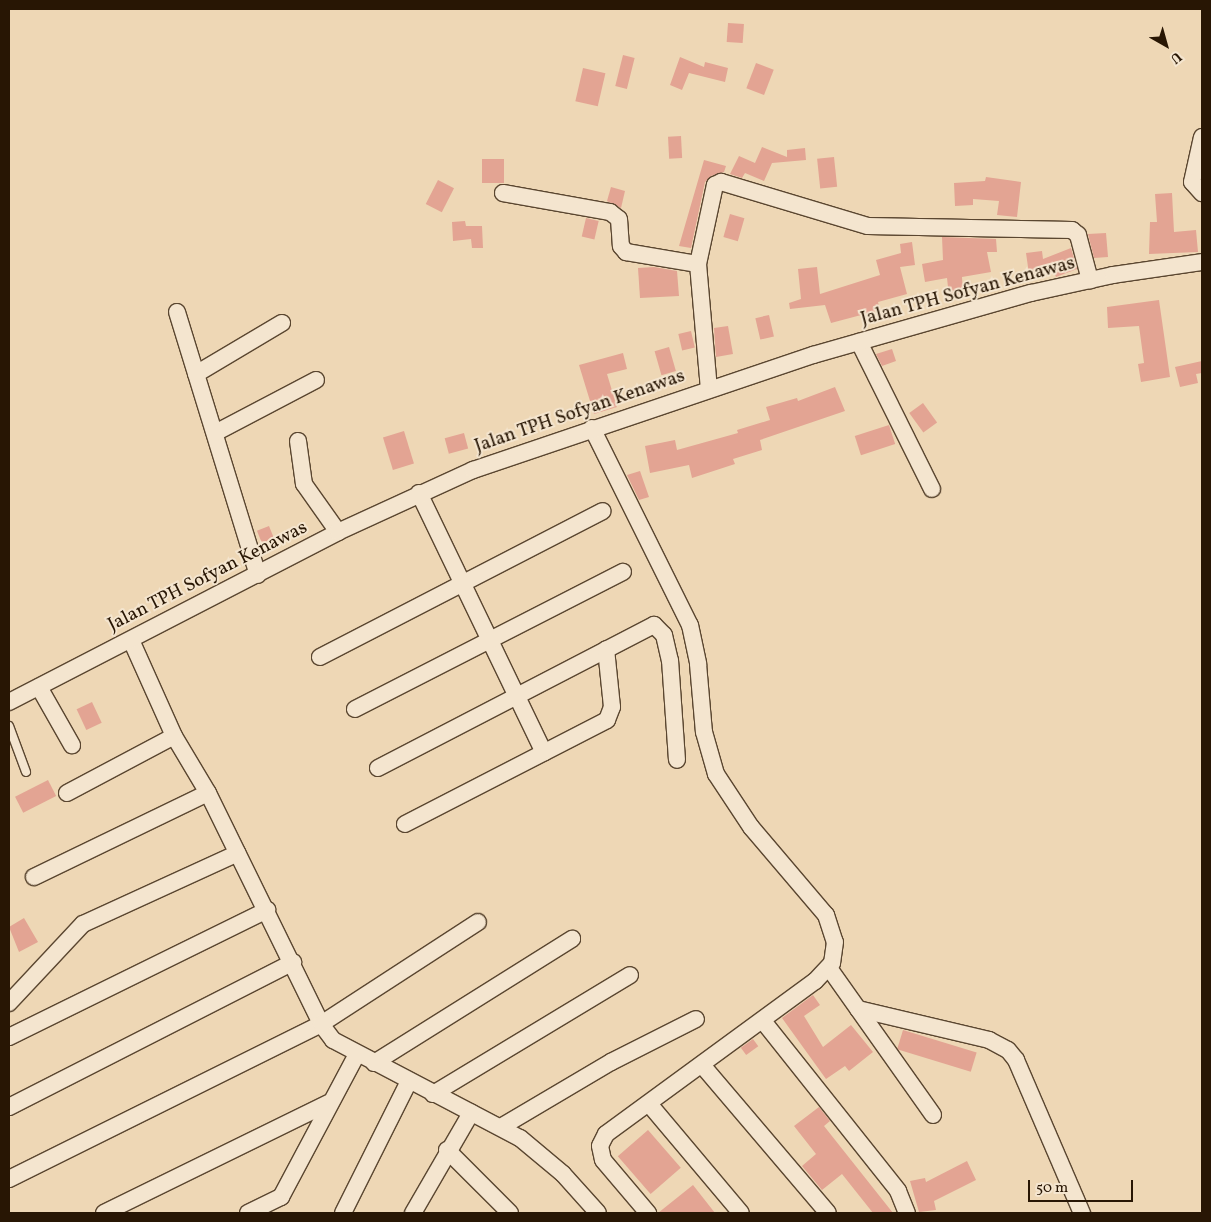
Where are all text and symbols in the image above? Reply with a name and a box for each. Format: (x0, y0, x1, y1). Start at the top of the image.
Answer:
north arrow (1141, 20, 1191, 70)
text: U (1166, 47, 1185, 68)
street label: Jalan TPH Sofyan Kenawas (858, 252, 1078, 332)
street label: Jalan TPH Sofyan Kenawas (472, 365, 688, 459)
street label: Jalan TPH Sofyan Kenawas (104, 517, 312, 637)
scale bar (1031, 1170, 1136, 1202)
text: 50 m (1036, 1178, 1068, 1199)

